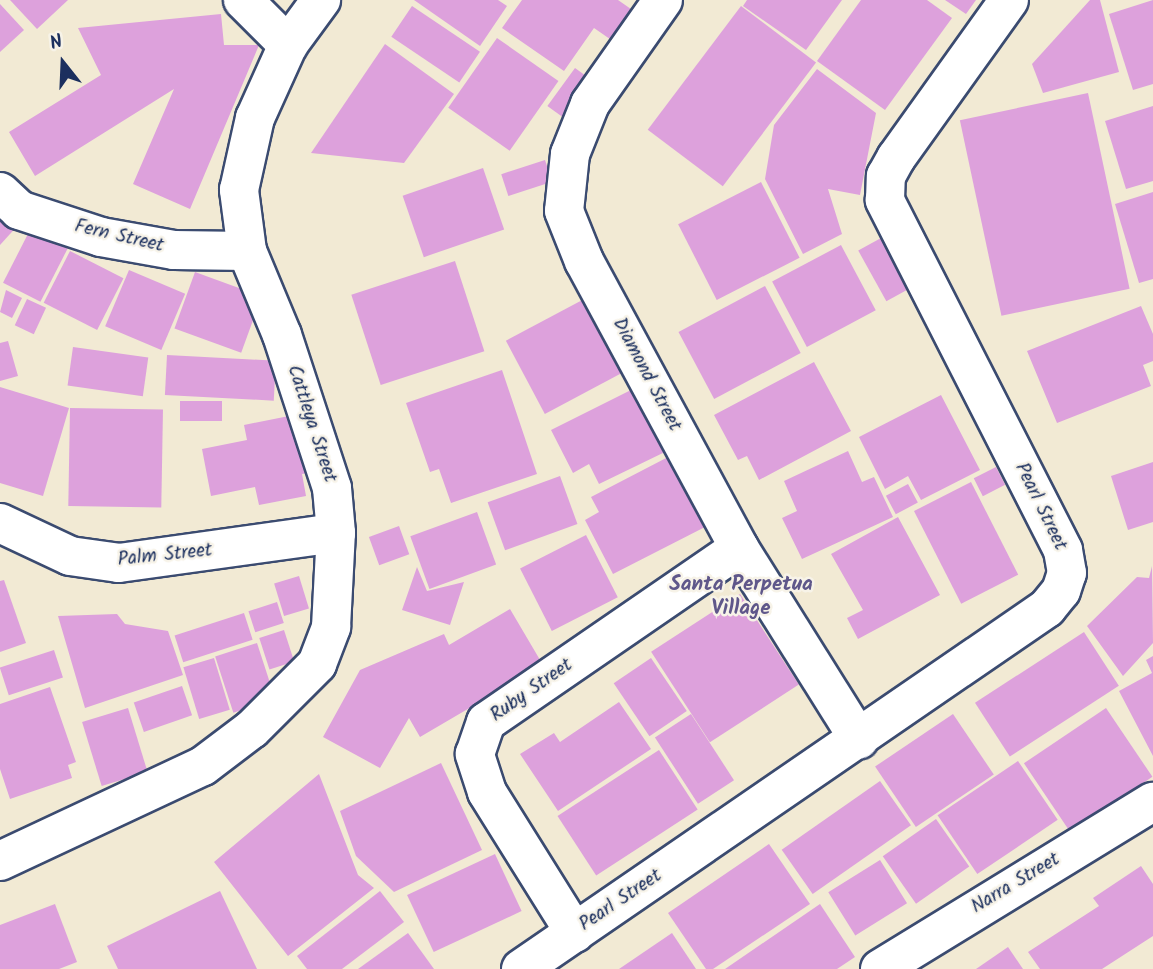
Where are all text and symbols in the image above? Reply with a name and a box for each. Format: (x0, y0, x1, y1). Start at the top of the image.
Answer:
text: N (46, 27, 67, 59)
north arrow (28, 28, 98, 98)
street label: Fern Street (72, 216, 166, 258)
street label: Diamond Street (607, 315, 685, 435)
street label: Cattleya Street (281, 363, 341, 485)
street label: Pearl Street (1009, 460, 1071, 554)
street label: Palm Street (117, 540, 213, 572)
district label: Santa Perpetua Village (669, 572, 813, 622)
street label: Ruby Street (487, 654, 577, 728)
street label: Narra Street (968, 849, 1064, 919)
street label: Pearl Street (575, 865, 667, 937)

